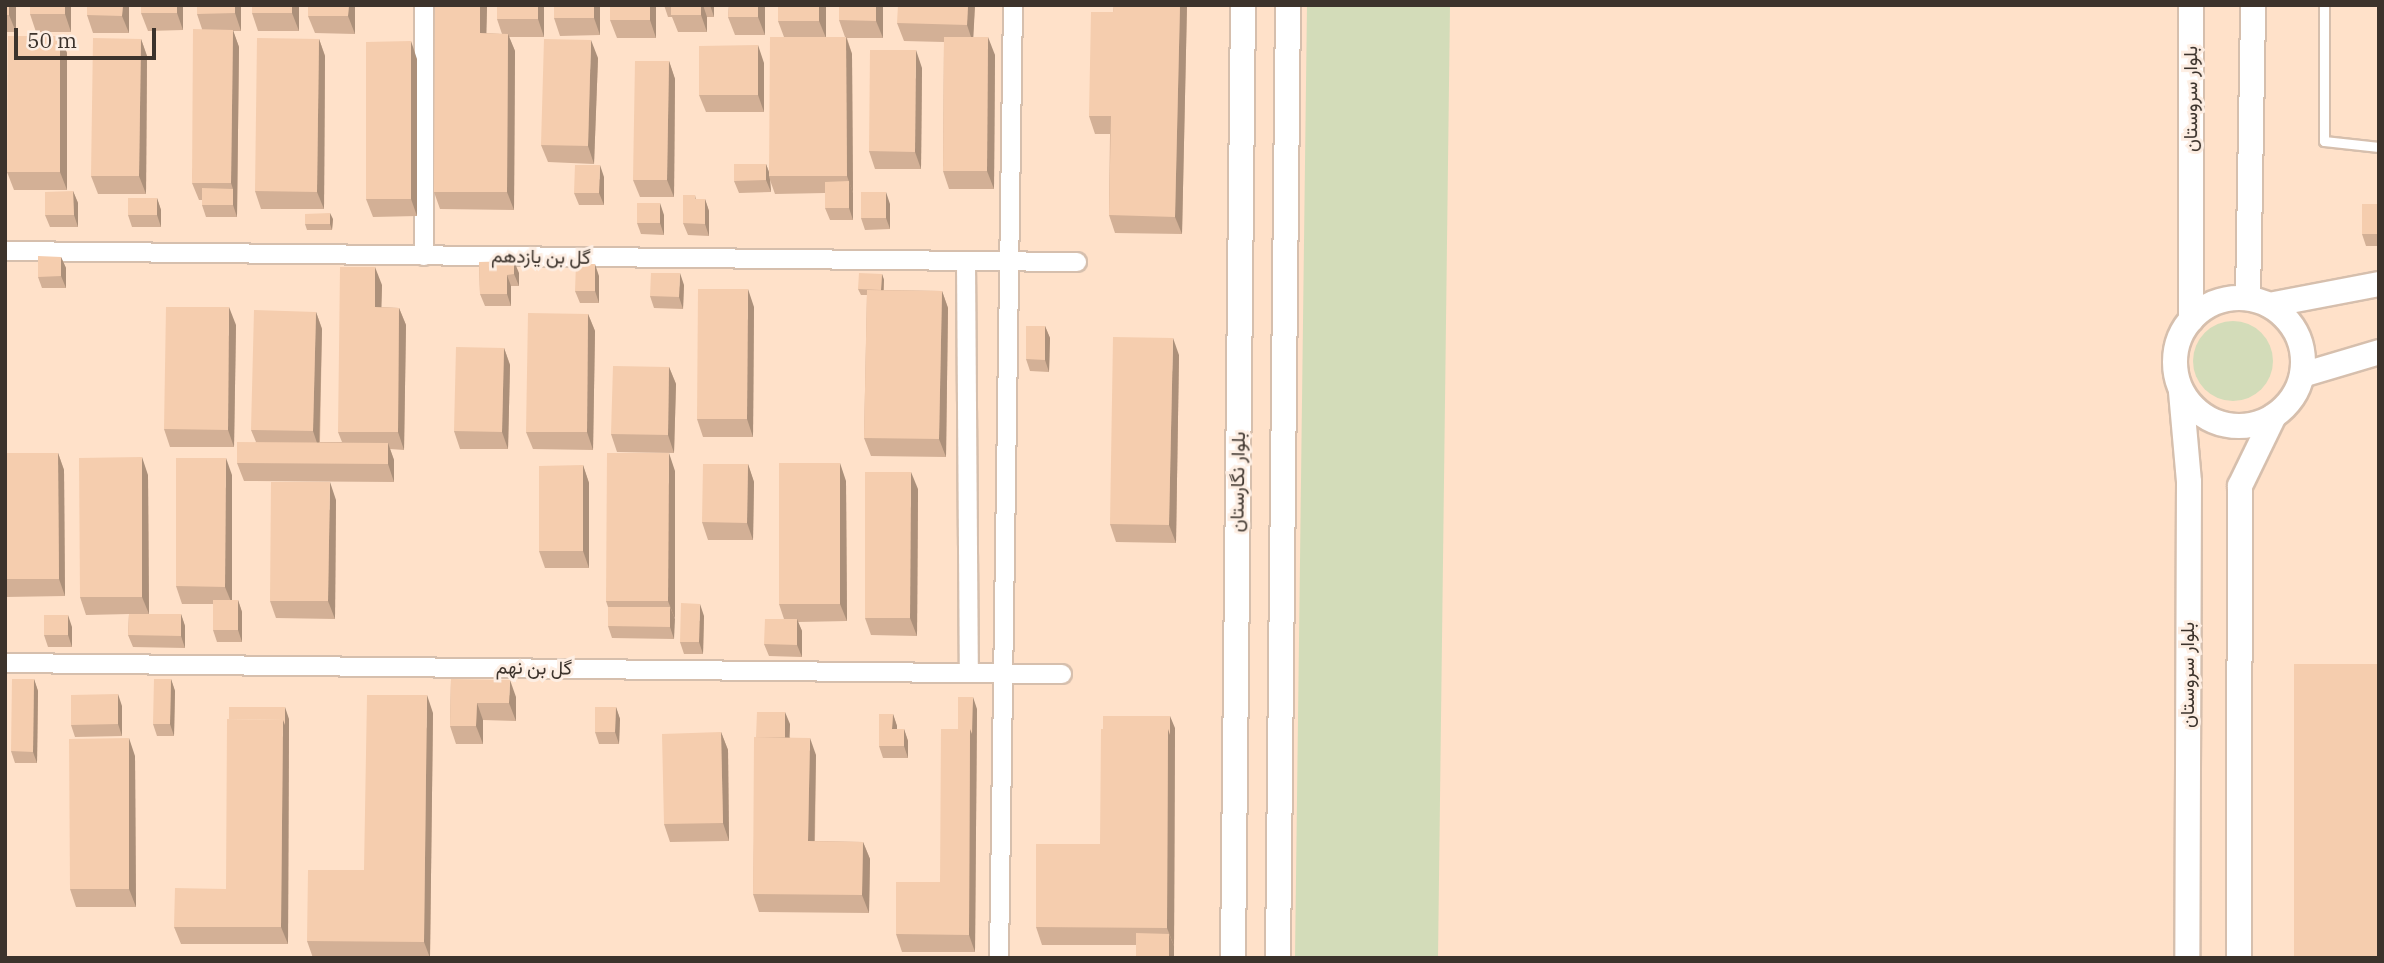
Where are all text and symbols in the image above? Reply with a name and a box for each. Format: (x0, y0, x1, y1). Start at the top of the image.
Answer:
scale bar (18, 14, 159, 58)
text: 50 m (27, 26, 77, 54)
street label: بلوار سروستان (2180, 46, 2202, 152)
street label: گل بن یازدهم (491, 245, 591, 269)
street label: بلوار نگارستان (1226, 432, 1250, 532)
street label: بلوار سروستان (2177, 622, 2199, 728)
street label: گل بن نهم (496, 656, 572, 680)

